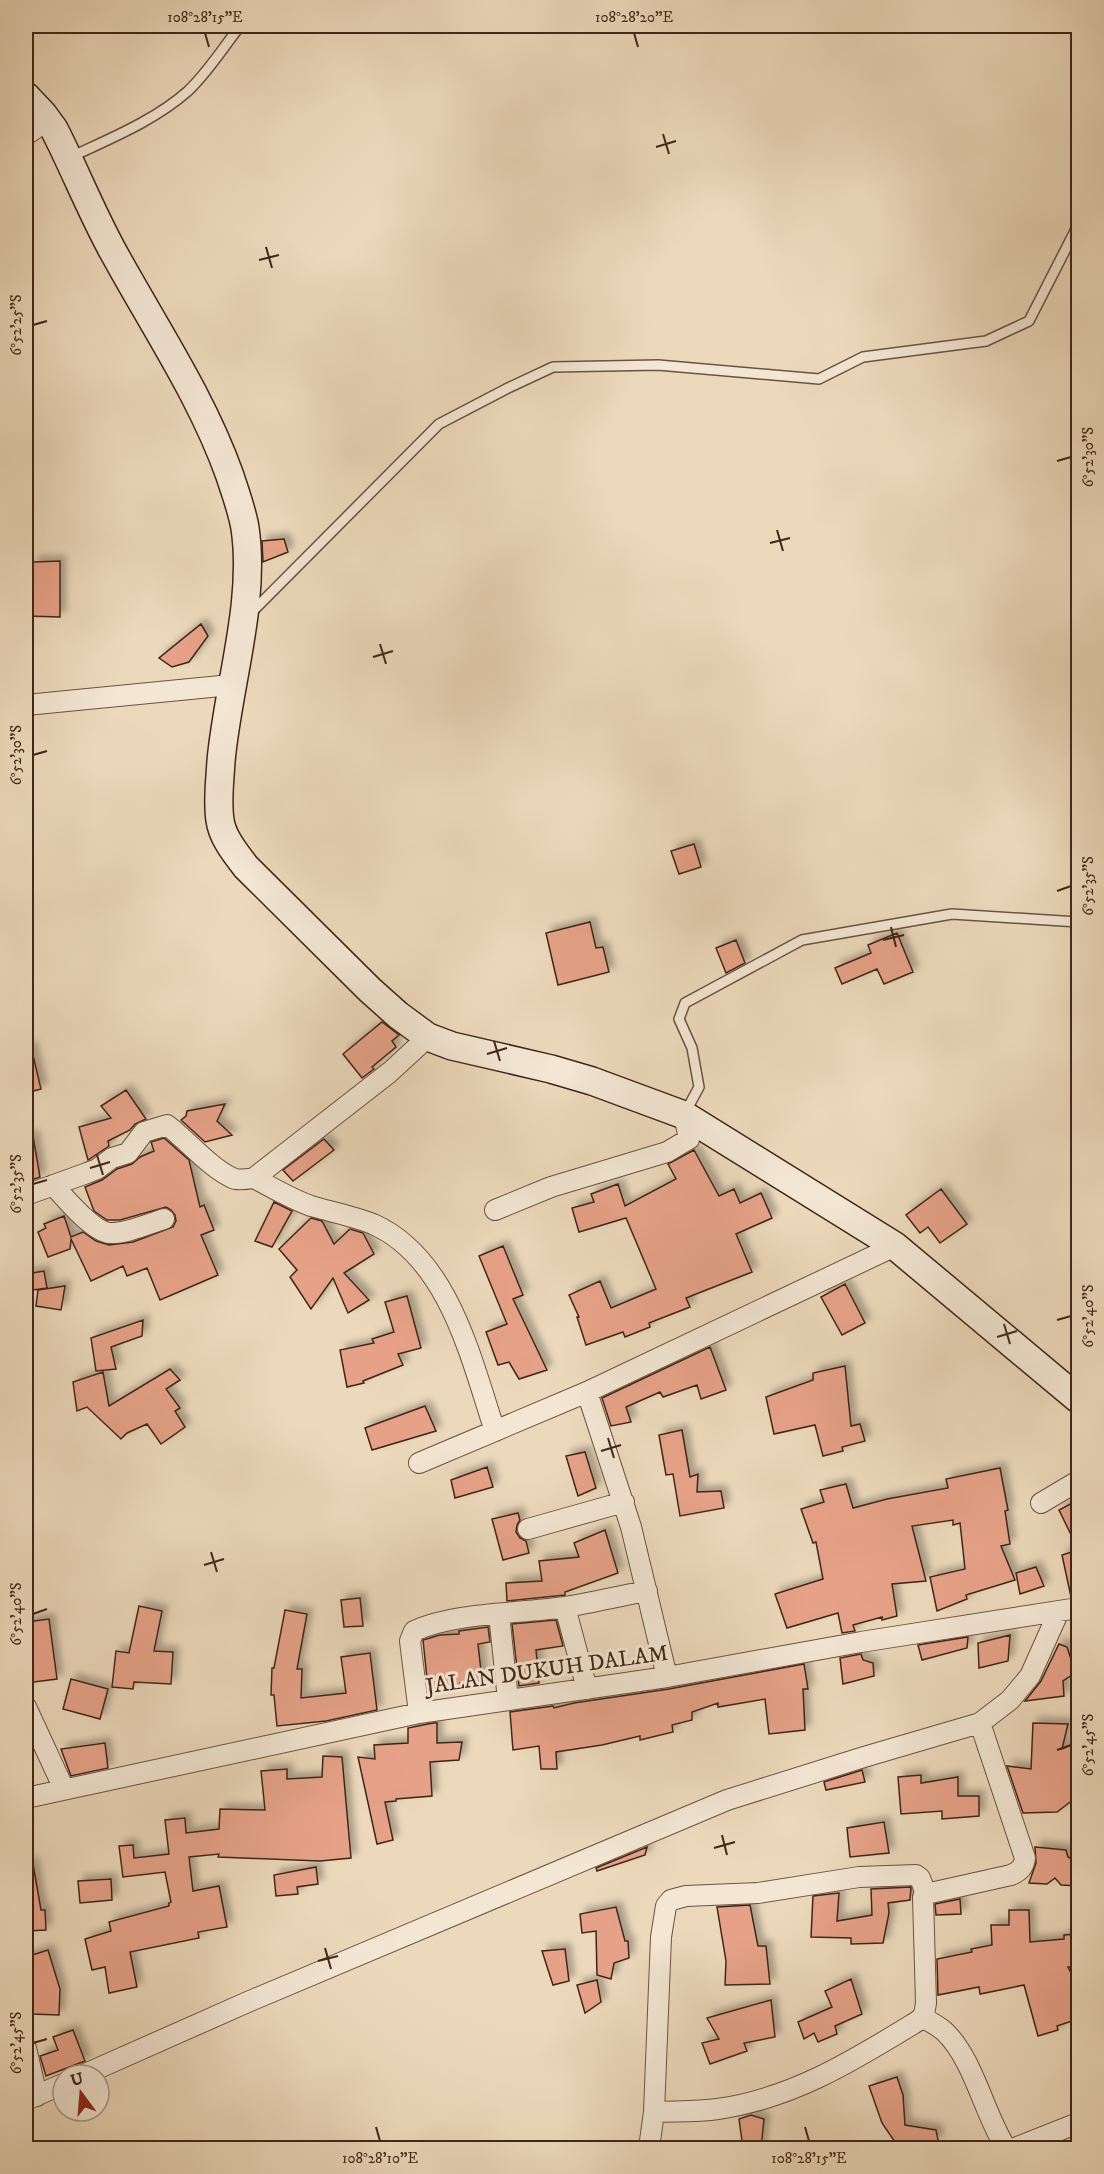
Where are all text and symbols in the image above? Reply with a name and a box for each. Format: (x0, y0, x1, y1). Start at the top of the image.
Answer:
text: 108°28'15"E (167, 8, 243, 27)
text: 108°28'20"E (595, 8, 673, 27)
text: 6°52'25"S (7, 294, 26, 356)
text: 6°52'30"S (1079, 427, 1098, 487)
text: 6°52'30"S (7, 725, 26, 785)
text: 6°52'35"S (1079, 856, 1098, 916)
text: 6°52'35"S (7, 1154, 26, 1214)
text: 6°52'40"S (1079, 1284, 1098, 1348)
text: 6°52'40"S (7, 1582, 26, 1646)
street label: JALAN DUKUH DALAM (422, 1640, 670, 1701)
text: 6°52'45"S (1079, 1714, 1098, 1776)
text: 6°52'45"S (7, 2012, 26, 2074)
north arrow (51, 2063, 111, 2123)
text: U (68, 2068, 86, 2091)
text: 108°28'10"E (342, 2149, 418, 2168)
text: 108°28'15"E (771, 2149, 847, 2168)

